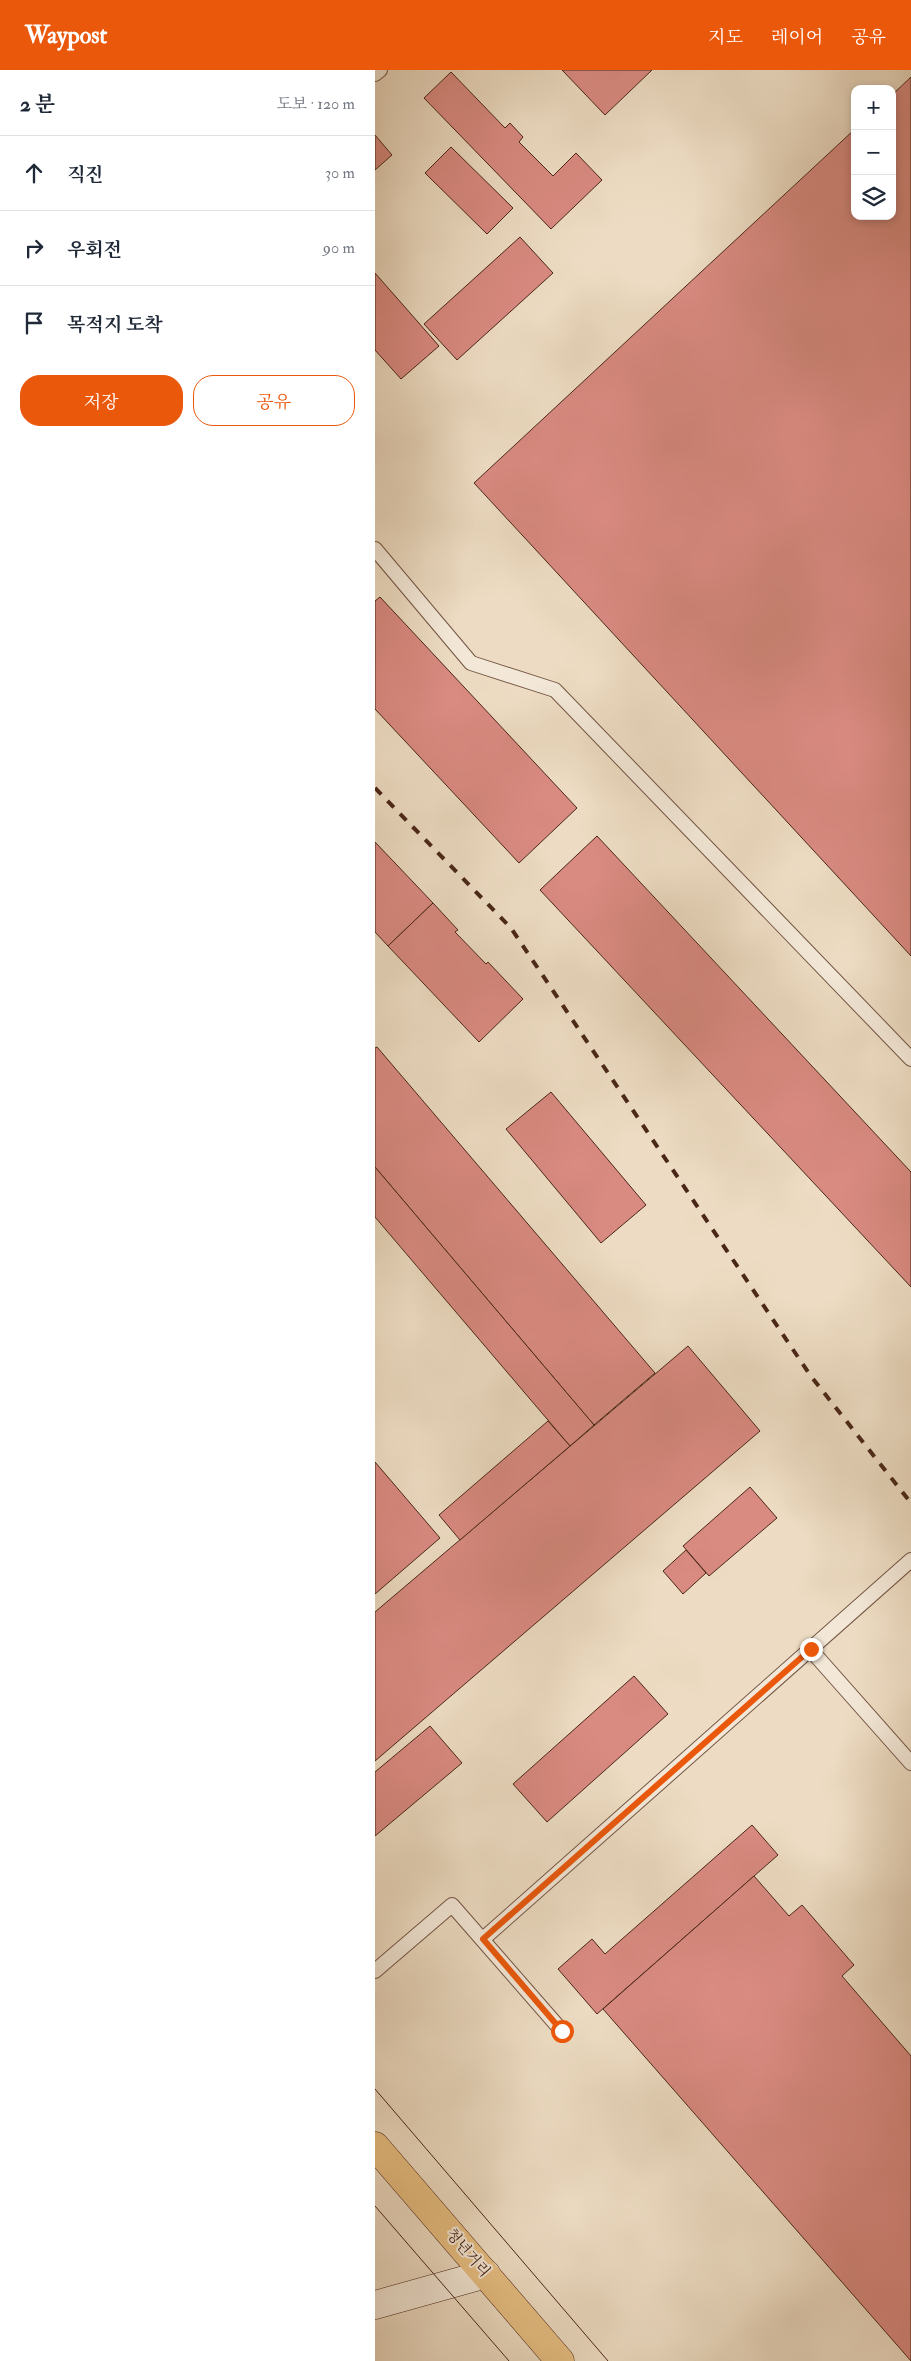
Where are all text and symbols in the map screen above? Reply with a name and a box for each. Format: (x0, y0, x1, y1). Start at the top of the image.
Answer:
text: Waypost (25, 20, 107, 51)
text: 지도 (708, 26, 743, 49)
text: 레이어 (771, 26, 823, 49)
text: 공유 (851, 26, 886, 49)
map controls (851, 85, 896, 220)
button: + (851, 85, 896, 130)
text: 2 분 (20, 91, 55, 118)
text: 도보 · 120 m (276, 94, 355, 114)
button: − (851, 130, 896, 175)
icon: ahead (20, 159, 48, 187)
text: 직진 (67, 163, 104, 187)
text: 30 m (325, 163, 355, 183)
button: layers (851, 175, 896, 220)
icon: right (20, 234, 48, 262)
text: 우회전 (67, 238, 122, 262)
text: 90 m (323, 238, 355, 258)
icon: arrive (20, 309, 48, 337)
text: 목적지 도착 (67, 313, 163, 337)
button: 저장 (20, 375, 183, 426)
button: 공유 (193, 375, 355, 426)
route end (800, 1638, 823, 1661)
route start (551, 2020, 574, 2043)
street label: 청년거리 (442, 2225, 494, 2281)

